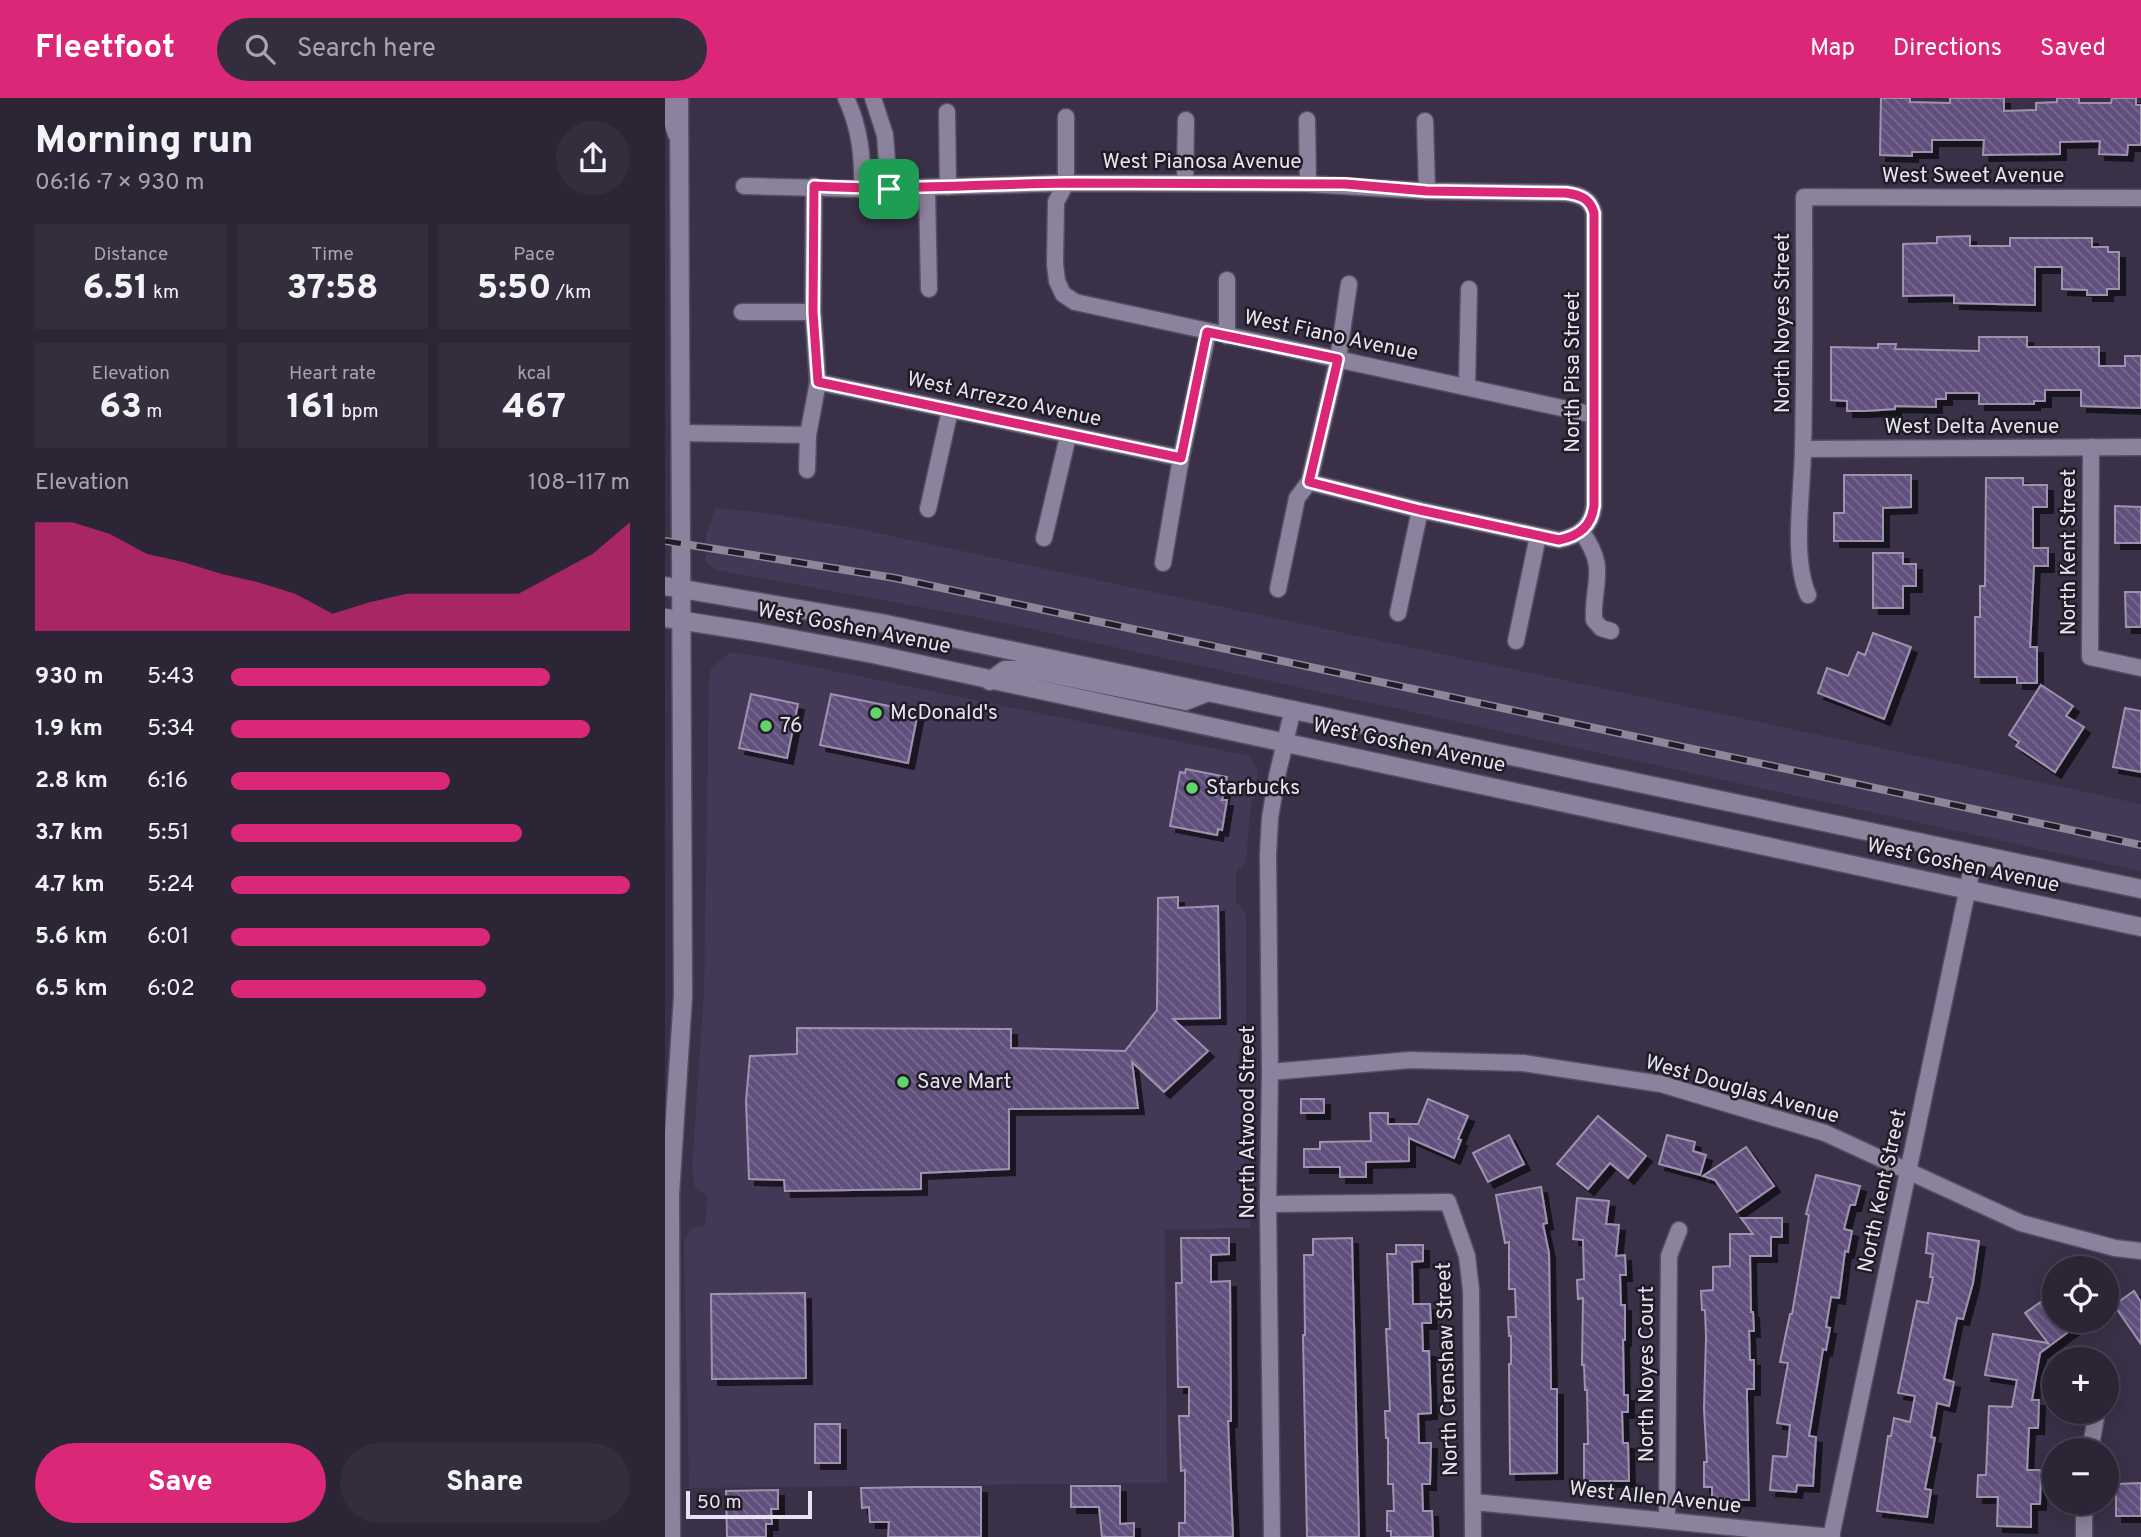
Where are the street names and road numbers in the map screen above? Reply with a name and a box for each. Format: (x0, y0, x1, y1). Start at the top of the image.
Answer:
street label: West Pianosa Avenue (1102, 149, 1302, 176)
street label: West Sweet Avenue (1882, 163, 2064, 190)
street label: North Noyes Street (1770, 233, 1797, 413)
street label: North Pisa Street (1560, 291, 1587, 453)
street label: West Fiano Avenue (1241, 304, 1421, 368)
street label: West Arrezzo Avenue (904, 366, 1104, 434)
street label: West Delta Avenue (1885, 414, 2059, 441)
street label: North Kent Street (2056, 469, 2083, 635)
street label: West Goshen Avenue (755, 597, 953, 661)
street label: West Goshen Avenue (1310, 712, 1508, 780)
street label: West Goshen Avenue (1864, 832, 2062, 900)
street label: North Atwood Street (1235, 1025, 1262, 1219)
street label: West Douglas Avenue (1642, 1049, 1842, 1131)
street label: North Kent Street (1853, 1107, 1913, 1275)
street label: North Crenshaw Street (1431, 1261, 1465, 1477)
street label: North Noyes Court (1634, 1286, 1661, 1462)
street label: West Allen Avenue (1568, 1476, 1742, 1520)

